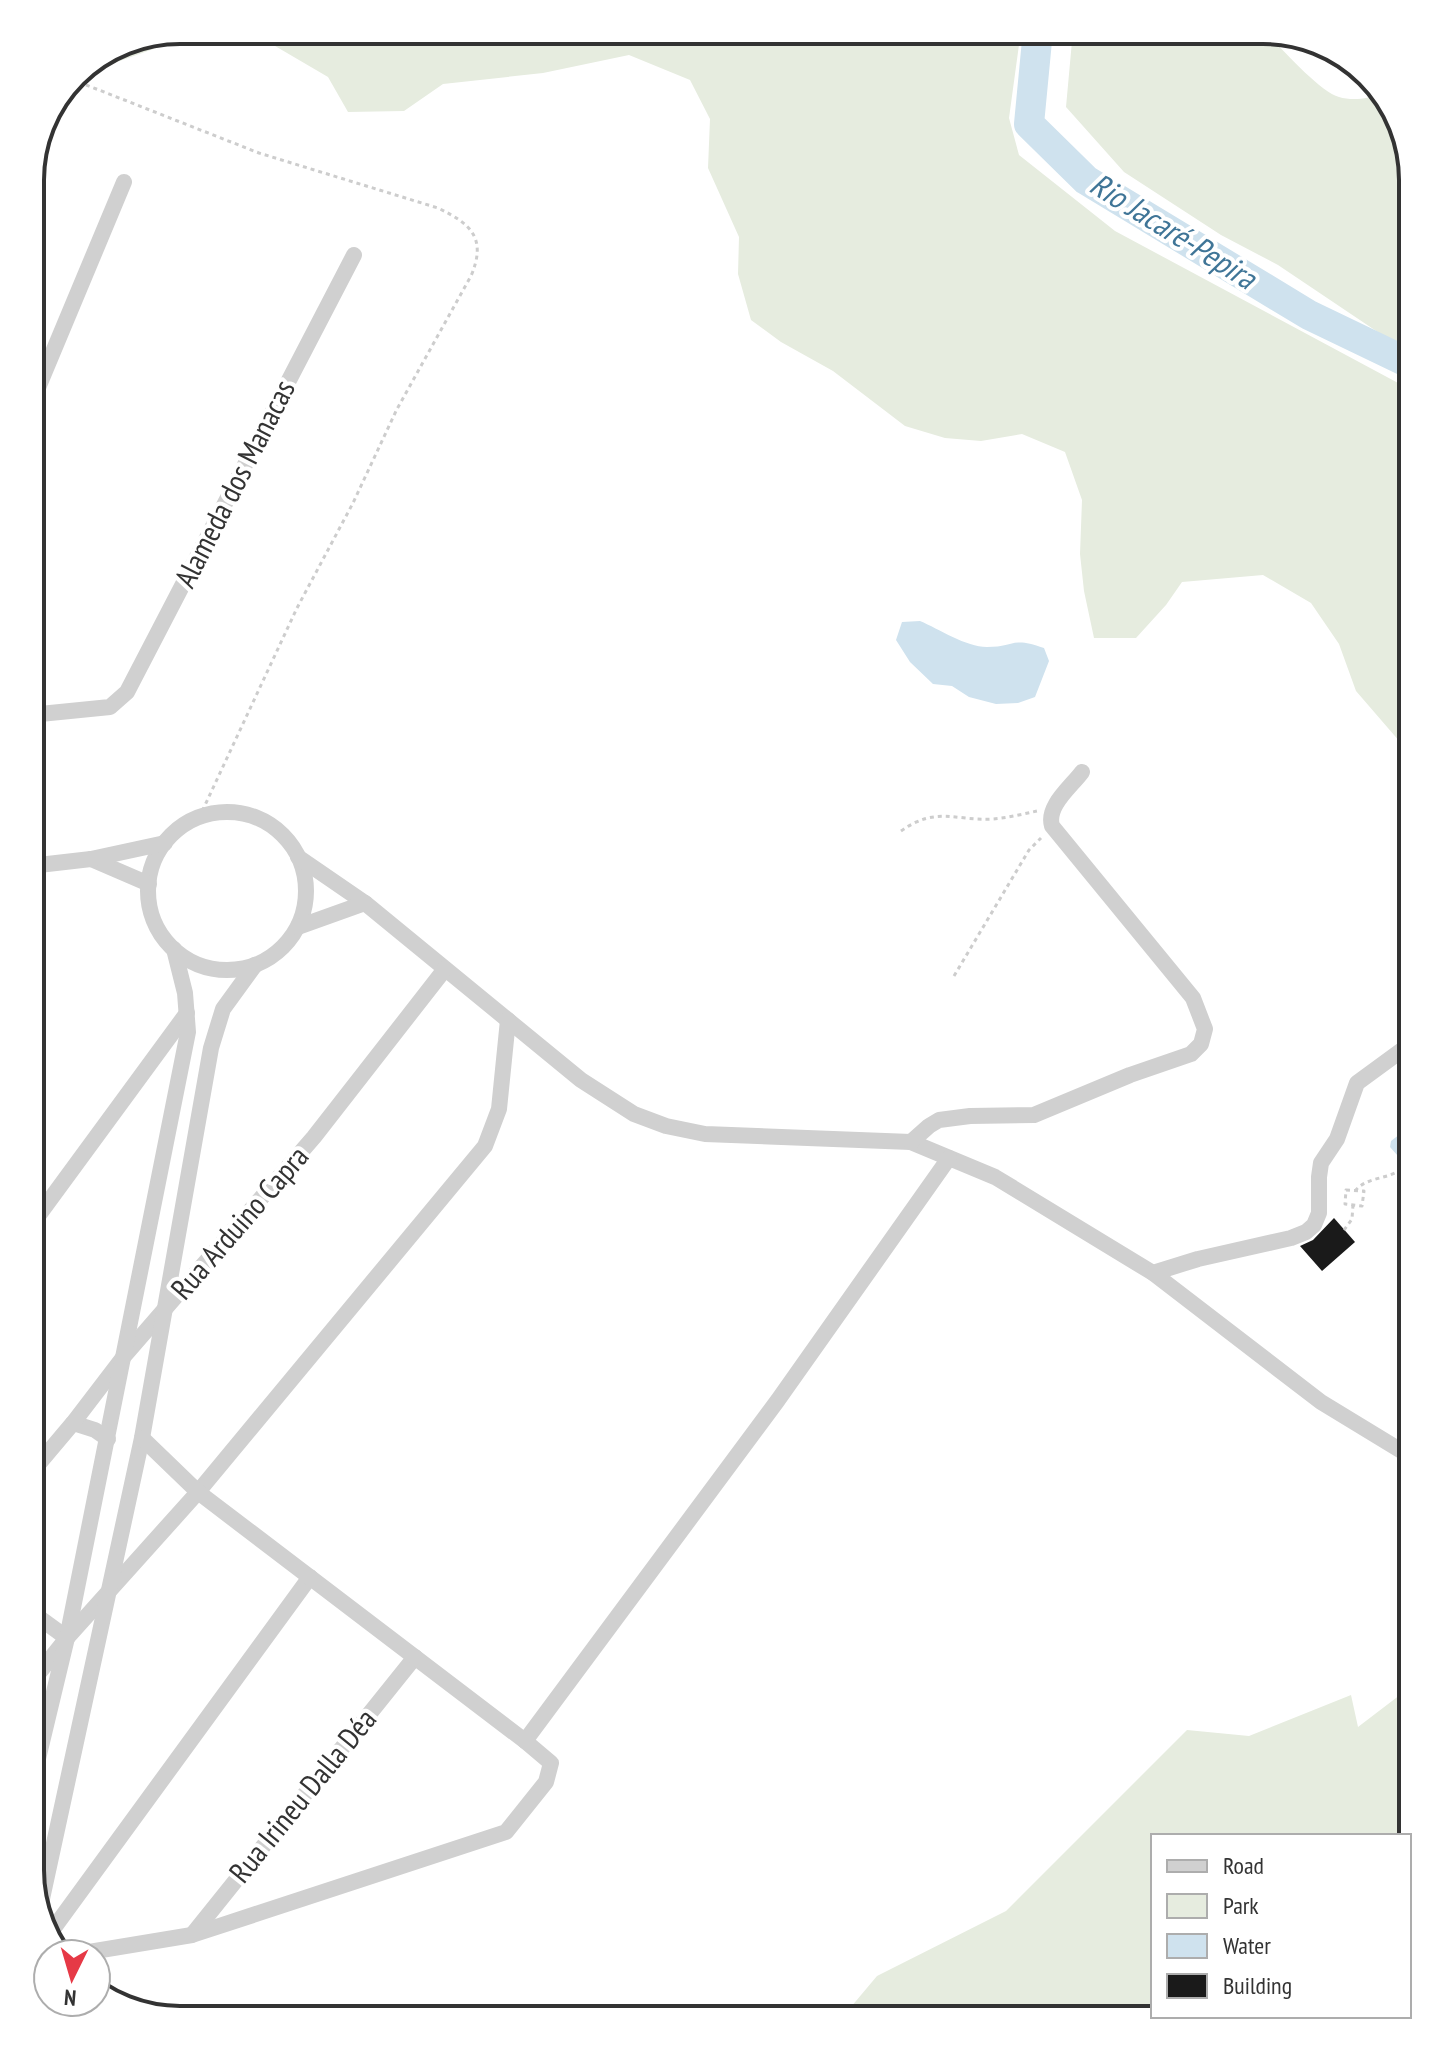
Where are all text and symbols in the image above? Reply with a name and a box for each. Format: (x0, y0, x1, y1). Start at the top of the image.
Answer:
water label: Rio Jacaré-Pepira (1083, 163, 1266, 299)
street label: Alameda dos Manacas (165, 373, 303, 594)
street label: Rua Arduino Capra (161, 1137, 316, 1307)
street label: Rua Irineu Dalla Déa (220, 1700, 384, 1890)
legend (1151, 1834, 1411, 2018)
text: Road (1223, 1850, 1264, 1881)
text: Park (1223, 1890, 1259, 1921)
text: Water (1223, 1930, 1271, 1961)
north arrow (32, 1938, 112, 2018)
text: Building (1223, 1970, 1292, 2001)
text: N (63, 1983, 77, 2012)

